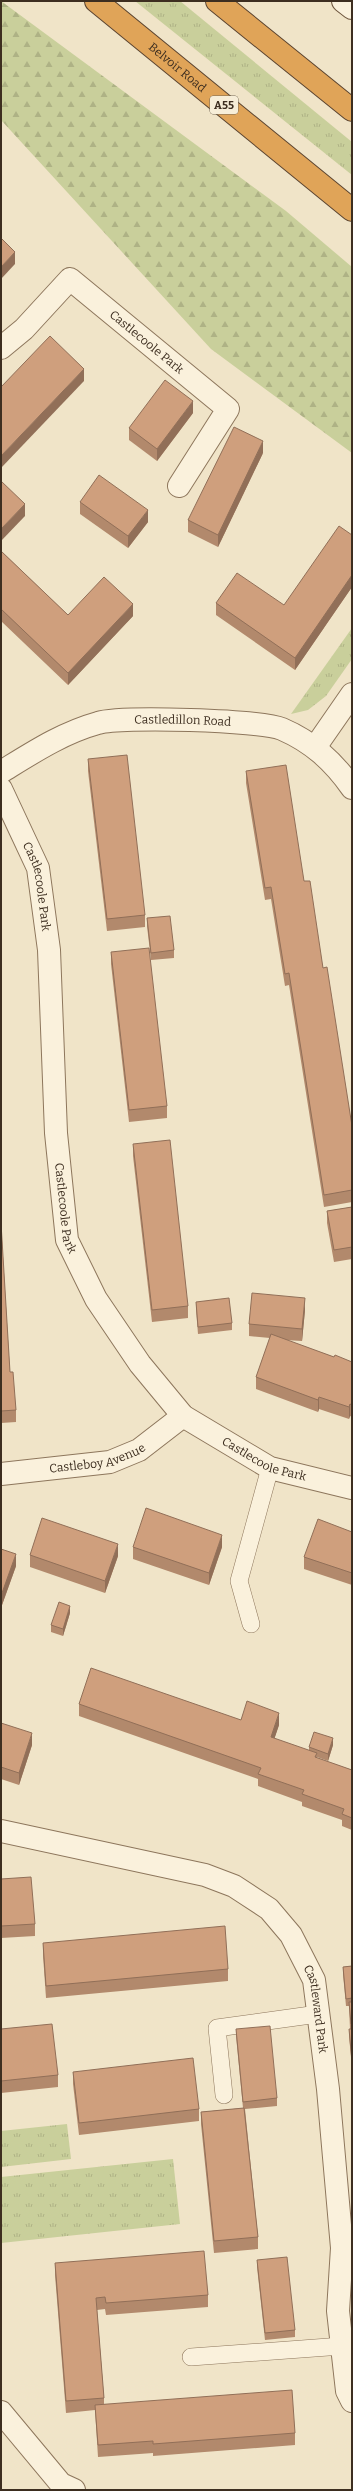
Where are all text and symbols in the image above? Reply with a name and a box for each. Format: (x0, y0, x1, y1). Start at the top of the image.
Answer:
street label: Belvoir Road (146, 40, 209, 95)
road number: A55 (210, 96, 238, 114)
street label: Castlecoole Park (107, 308, 187, 377)
street label: Castledillon Road (134, 712, 232, 729)
street label: Castlecoole Park (20, 840, 53, 932)
street label: Castlecoole Park (52, 1162, 80, 1256)
street label: Castlecoole Park (220, 1434, 308, 1484)
street label: Castleboy Avenue (49, 1441, 148, 1476)
street label: Castleward Park (300, 1963, 330, 2054)

